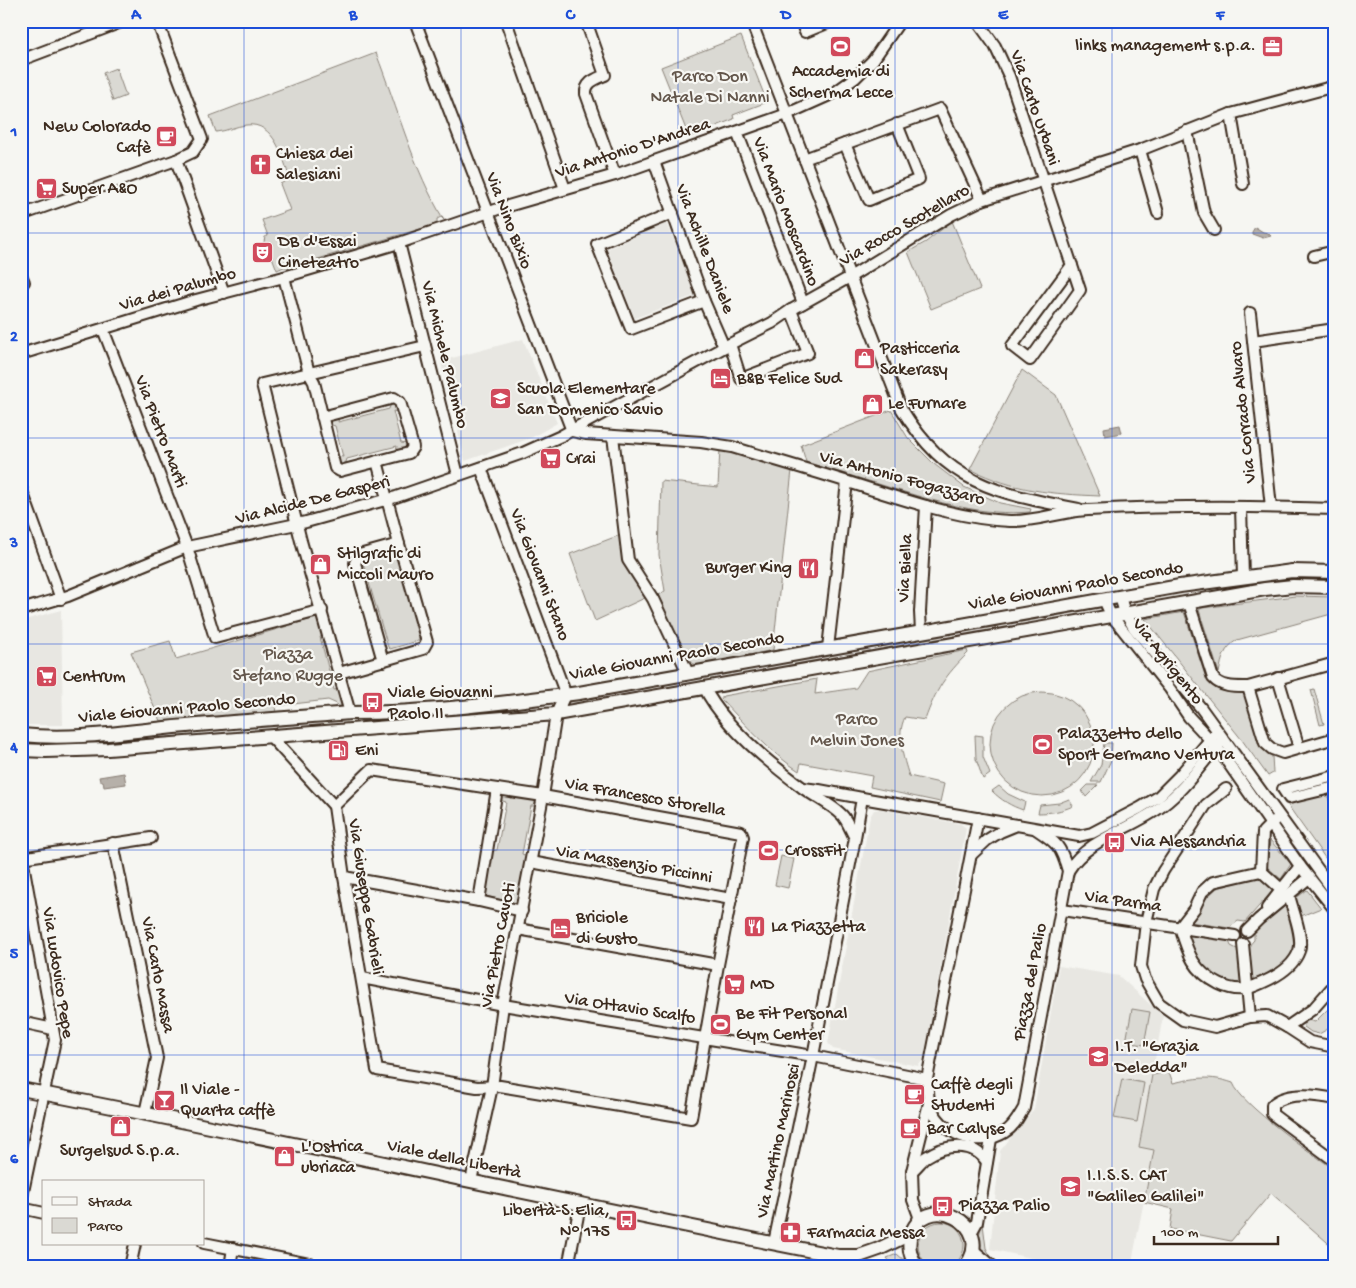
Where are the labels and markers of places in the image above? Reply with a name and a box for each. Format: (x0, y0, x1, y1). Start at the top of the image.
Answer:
office icon: links management s.p.a. (1260, 34, 1284, 58)
sports icon: Accademia di Scherma Lecce (829, 35, 853, 59)
place label: links management s.p.a. (1075, 36, 1256, 57)
place label: Accademia di Scherma Lecce (789, 62, 894, 104)
place label: New Colorado Cafè (43, 117, 152, 159)
cafe icon: New Colorado Cafè (155, 125, 179, 149)
place label: Chiesa dei Salesiani (276, 144, 353, 186)
church icon: Chiesa dei Salesiani (248, 152, 272, 176)
supermarket icon: Super A&O (34, 177, 58, 201)
place label: Super A&O (62, 179, 137, 200)
place label: DB d'Essai Cineteatro (277, 232, 359, 274)
theatre icon: DB d'Essai Cineteatro (250, 240, 274, 264)
place label: Pasticceria Sakerasy (879, 339, 961, 381)
shop icon: Pasticceria Sakerasy (852, 347, 876, 371)
hotel icon: B&B Felice Sud (709, 367, 733, 391)
place label: B&B Felice Sud (736, 369, 843, 390)
place label: Scuola Elementare San Domenico Savio (517, 379, 663, 421)
school or university icon: Scuola Elementare San Domenico Savio (489, 387, 513, 411)
shop icon: Le Furnare (860, 392, 884, 416)
place label: Le Furnare (888, 394, 967, 415)
supermarket icon: Crai (538, 447, 562, 471)
place label: Crai (566, 449, 596, 470)
place label: Stilgrafic di Miccoli Mauro (337, 544, 434, 586)
shop icon: Stilgrafic di Miccoli Mauro (309, 552, 333, 576)
restaurant icon: Burger King (796, 556, 820, 580)
place label: Burger King (704, 558, 792, 579)
supermarket icon: Centrum (35, 665, 59, 689)
place label: Centrum (63, 667, 126, 688)
place label: Viale Giovanni Paolo II (387, 683, 493, 725)
bus stop icon: Viale Giovanni Paolo II (360, 691, 384, 715)
place label: Palazzetto dello Sport Germano Ventura (1057, 724, 1236, 766)
sports icon: Palazzetto dello Sport Germano Ventura (1030, 732, 1054, 756)
fuel station icon: Eni (327, 739, 351, 763)
place label: Eni (355, 741, 379, 762)
bus stop icon: Via Alessandria (1103, 830, 1127, 854)
place label: Via Alessandria (1130, 832, 1247, 853)
sports icon: CrossFit (757, 839, 781, 863)
place label: CrossFit (785, 841, 846, 862)
place label: Briciole di Gusto (575, 908, 638, 950)
restaurant icon: La Piazzetta (743, 915, 767, 939)
hotel icon: Briciole di Gusto (548, 916, 572, 940)
place label: La Piazzetta (771, 917, 867, 938)
supermarket icon: MD (722, 973, 746, 997)
place label: MD (750, 975, 774, 996)
place label: Be Fit Personal Gym Center (735, 1004, 848, 1046)
sports icon: Be Fit Personal Gym Center (708, 1012, 732, 1036)
place label: I.T. "Grazia Deledda" (1114, 1037, 1200, 1079)
school or university icon: I.T. "Grazia Deledda" (1087, 1045, 1111, 1069)
place label: Caffè degli Studenti (931, 1075, 1013, 1117)
place label: Il Viale - Quarta caffè (180, 1080, 276, 1122)
cafe icon: Caffè degli Studenti (903, 1083, 927, 1107)
bar icon: Il Viale - Quarta caffè (152, 1088, 176, 1112)
shop icon: Surgelsud S.p.a. (108, 1114, 132, 1138)
cafe icon: Bar Calyse (899, 1117, 923, 1141)
place label: Bar Calyse (926, 1119, 1006, 1140)
place label: L'Ostrica ubriaca (301, 1137, 364, 1179)
place label: Surgelsud S.p.a. (60, 1141, 180, 1162)
shop icon: L'Ostrica ubriaca (273, 1145, 297, 1169)
place label: I.I.S.S. CAT "Galileo Galilei" (1087, 1166, 1204, 1208)
school or university icon: I.I.S.S. CAT "Galileo Galilei" (1059, 1174, 1083, 1198)
bus stop icon: Piazza Palio (931, 1194, 955, 1218)
place label: Piazza Palio (958, 1196, 1050, 1217)
place label: Libertà-S.Elia, N° 175 (503, 1201, 610, 1243)
bus stop icon: Libertà-S.Elia, N° 175 (614, 1209, 638, 1233)
pharmacy icon: Farmacia Messa (779, 1221, 803, 1245)
place label: Farmacia Messa (806, 1223, 926, 1244)

